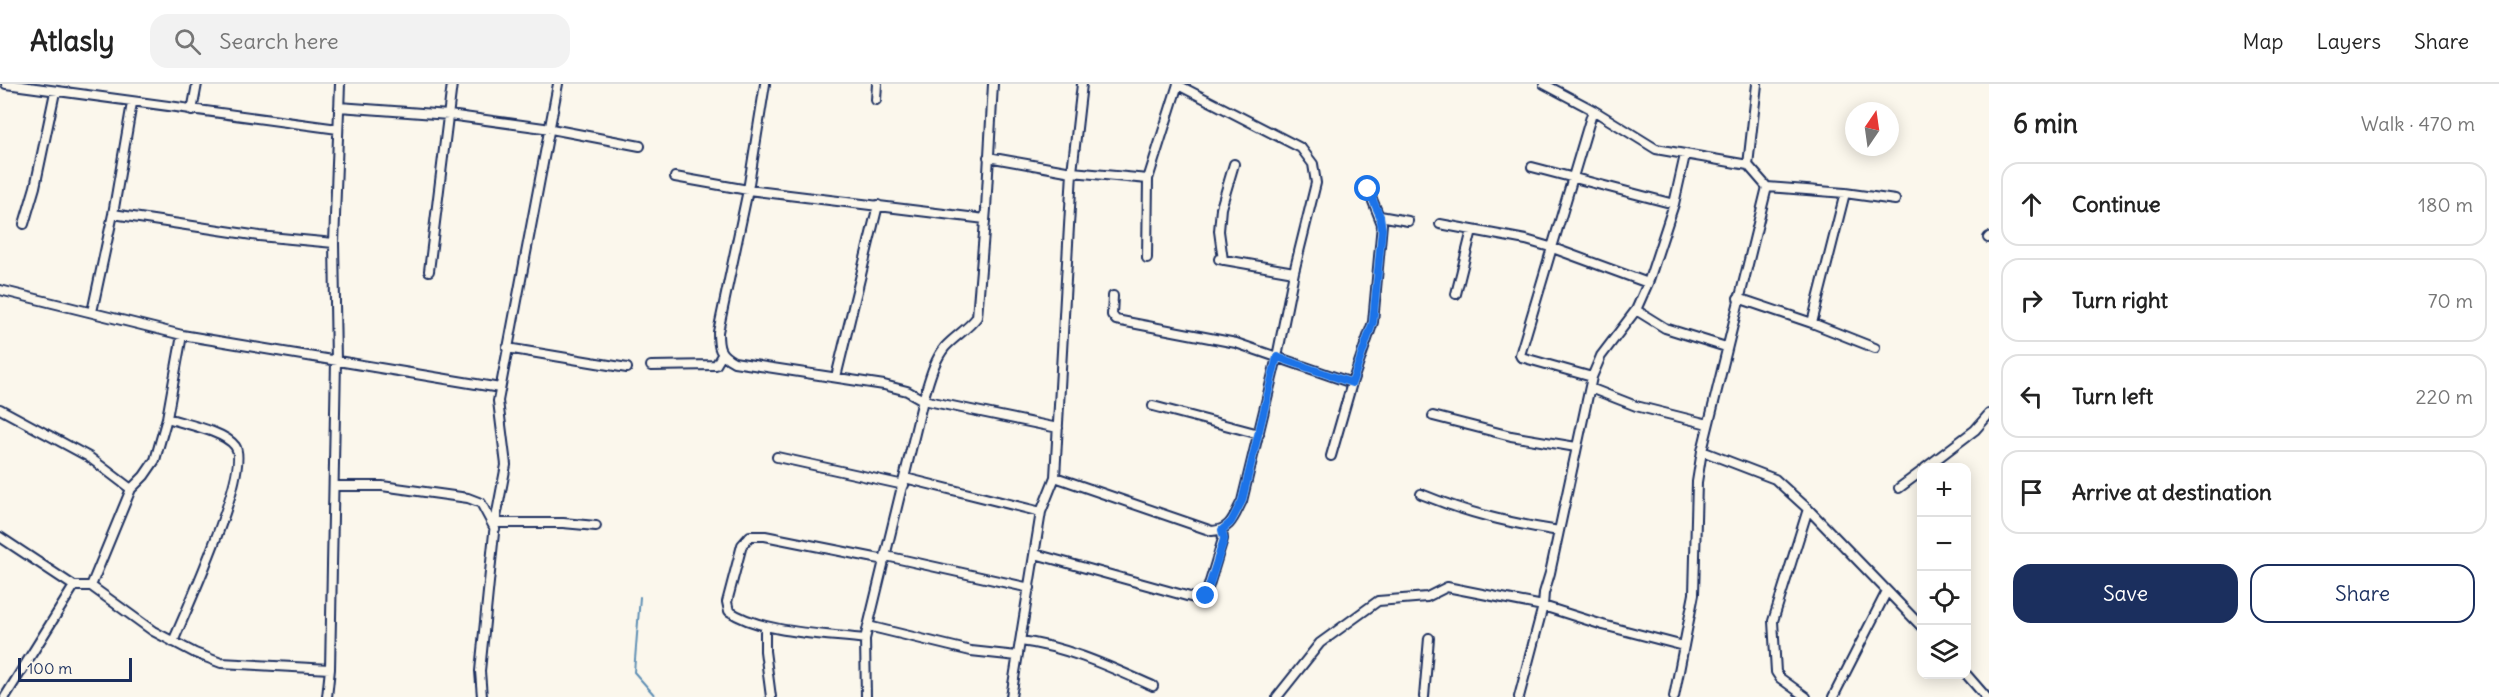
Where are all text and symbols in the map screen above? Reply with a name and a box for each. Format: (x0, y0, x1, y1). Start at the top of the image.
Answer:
search box (150, 14, 570, 68)
text: Atlasly (30, 23, 114, 59)
icon: search (171, 25, 204, 58)
text: Search here (219, 27, 339, 55)
text: Map (2243, 28, 2283, 55)
text: Layers (2316, 28, 2381, 55)
text: Share (2414, 28, 2469, 55)
north arrow (1845, 102, 1899, 156)
text: 6 min (2013, 107, 2078, 140)
text: Walk · 470 m (2361, 111, 2475, 136)
route start (1354, 175, 1380, 201)
icon: ahead (2015, 188, 2048, 221)
text: Continue (2072, 190, 2161, 218)
text: 180 m (2418, 192, 2473, 217)
icon: right (2015, 284, 2048, 317)
text: Turn right (2072, 286, 2168, 314)
text: 70 m (2428, 288, 2473, 313)
icon: left (2015, 380, 2048, 413)
text: Turn left (2072, 382, 2153, 410)
text: 220 m (2416, 384, 2473, 409)
map controls (1917, 463, 1971, 679)
button: + (1917, 463, 1971, 517)
icon: arrive (2015, 476, 2048, 509)
text: Arrive at destination (2072, 478, 2272, 506)
button: − (1917, 517, 1971, 571)
button: Save (2013, 564, 2238, 623)
button: Share (2250, 564, 2475, 623)
button: locate (1917, 571, 1971, 625)
route end (1192, 582, 1218, 608)
button: layers (1917, 625, 1971, 679)
scale bar (18, 655, 132, 682)
text: 100 m (27, 658, 72, 678)

